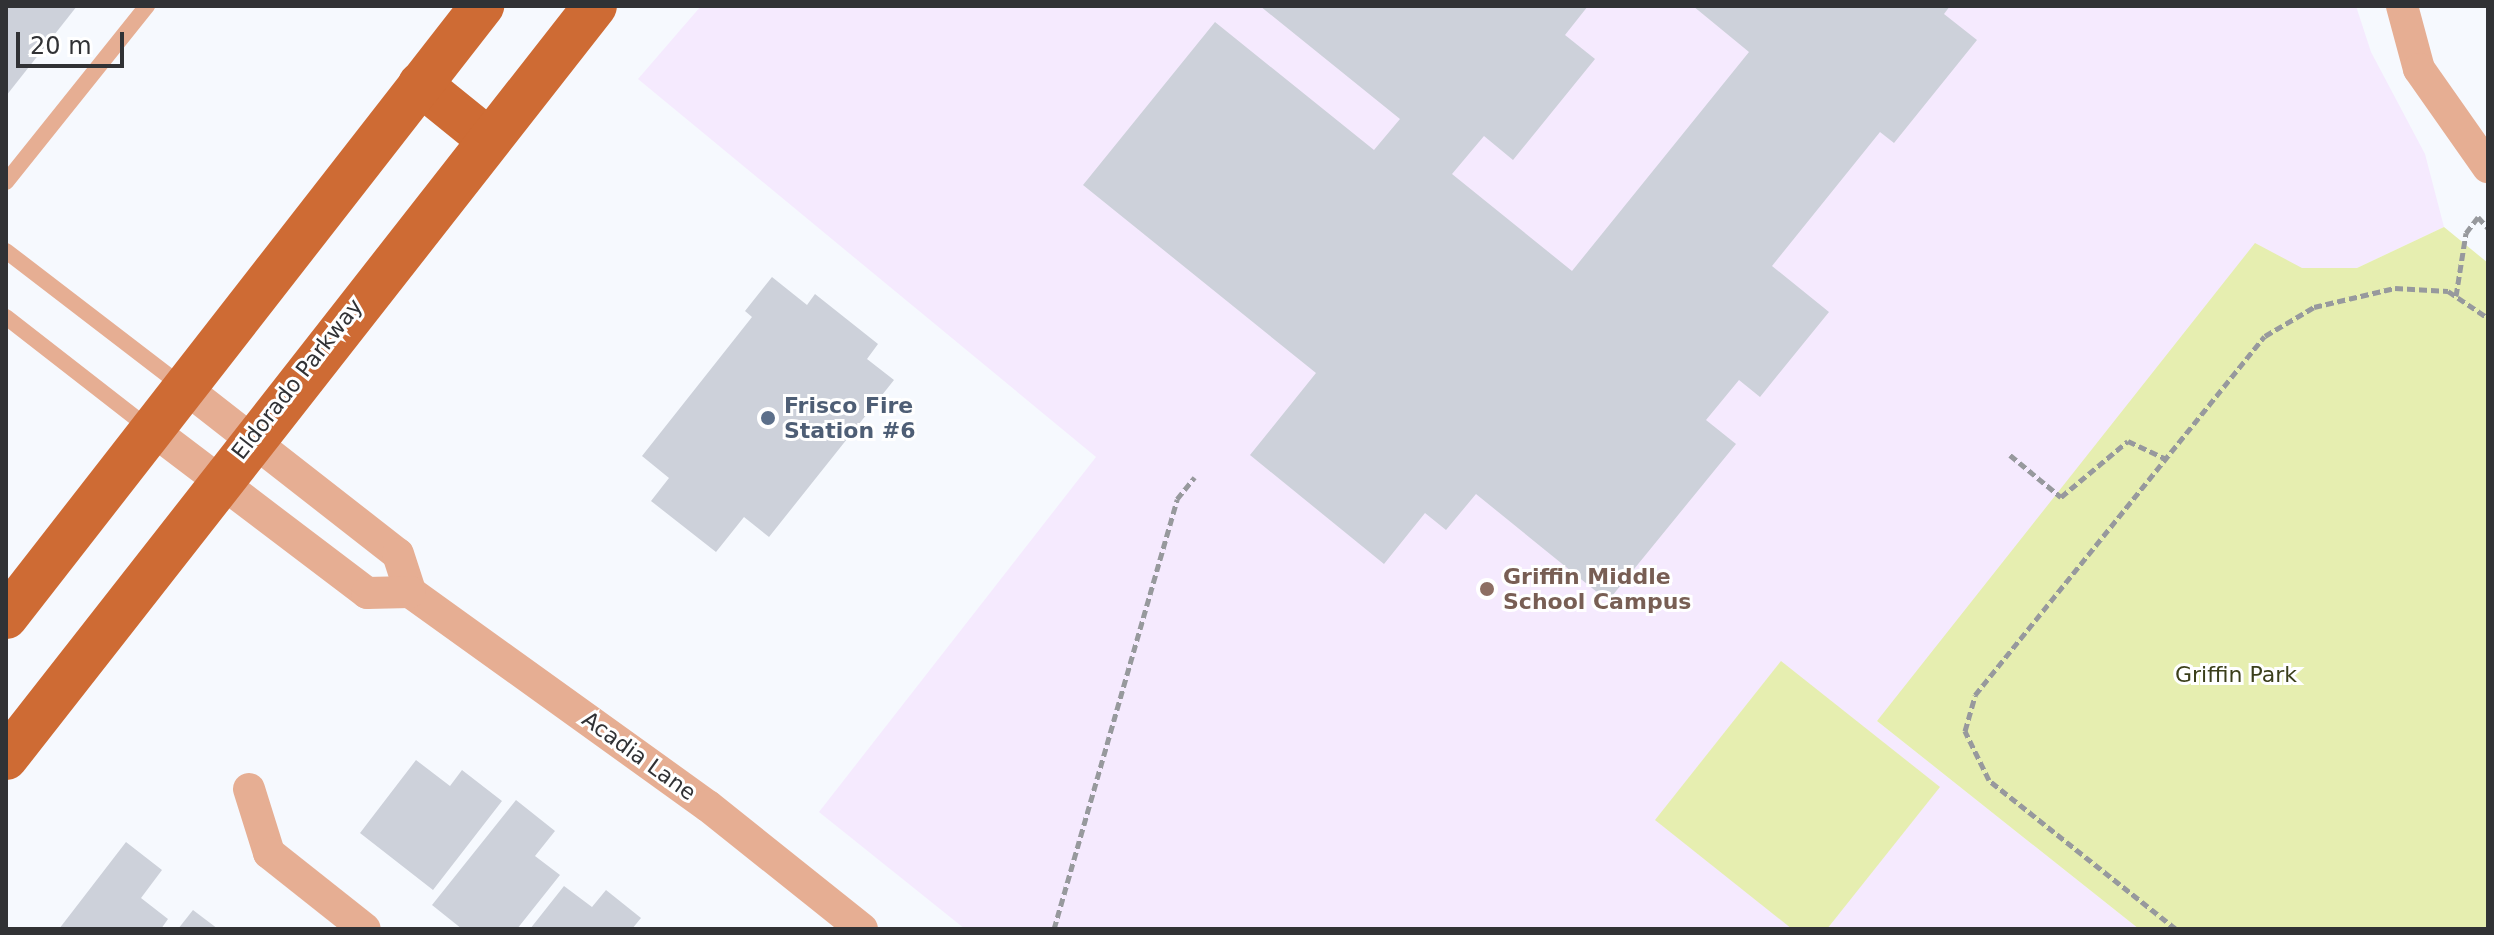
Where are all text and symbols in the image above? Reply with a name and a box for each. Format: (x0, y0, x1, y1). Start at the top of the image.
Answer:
scale bar (20, 16, 128, 66)
text: 20 m (30, 32, 92, 60)
street label: Eldorado Parkway (226, 293, 368, 465)
place label: Frisco Fire Station #6 (784, 392, 915, 444)
marker: Frisco Fire Station #6 (759, 409, 777, 427)
place label: Griffin Middle School Campus (1503, 563, 1691, 614)
marker: Griffin Middle School Campus (1478, 580, 1496, 598)
park label: Griffin Park (2175, 662, 2297, 688)
street label: Acadia Lane (577, 706, 701, 806)

